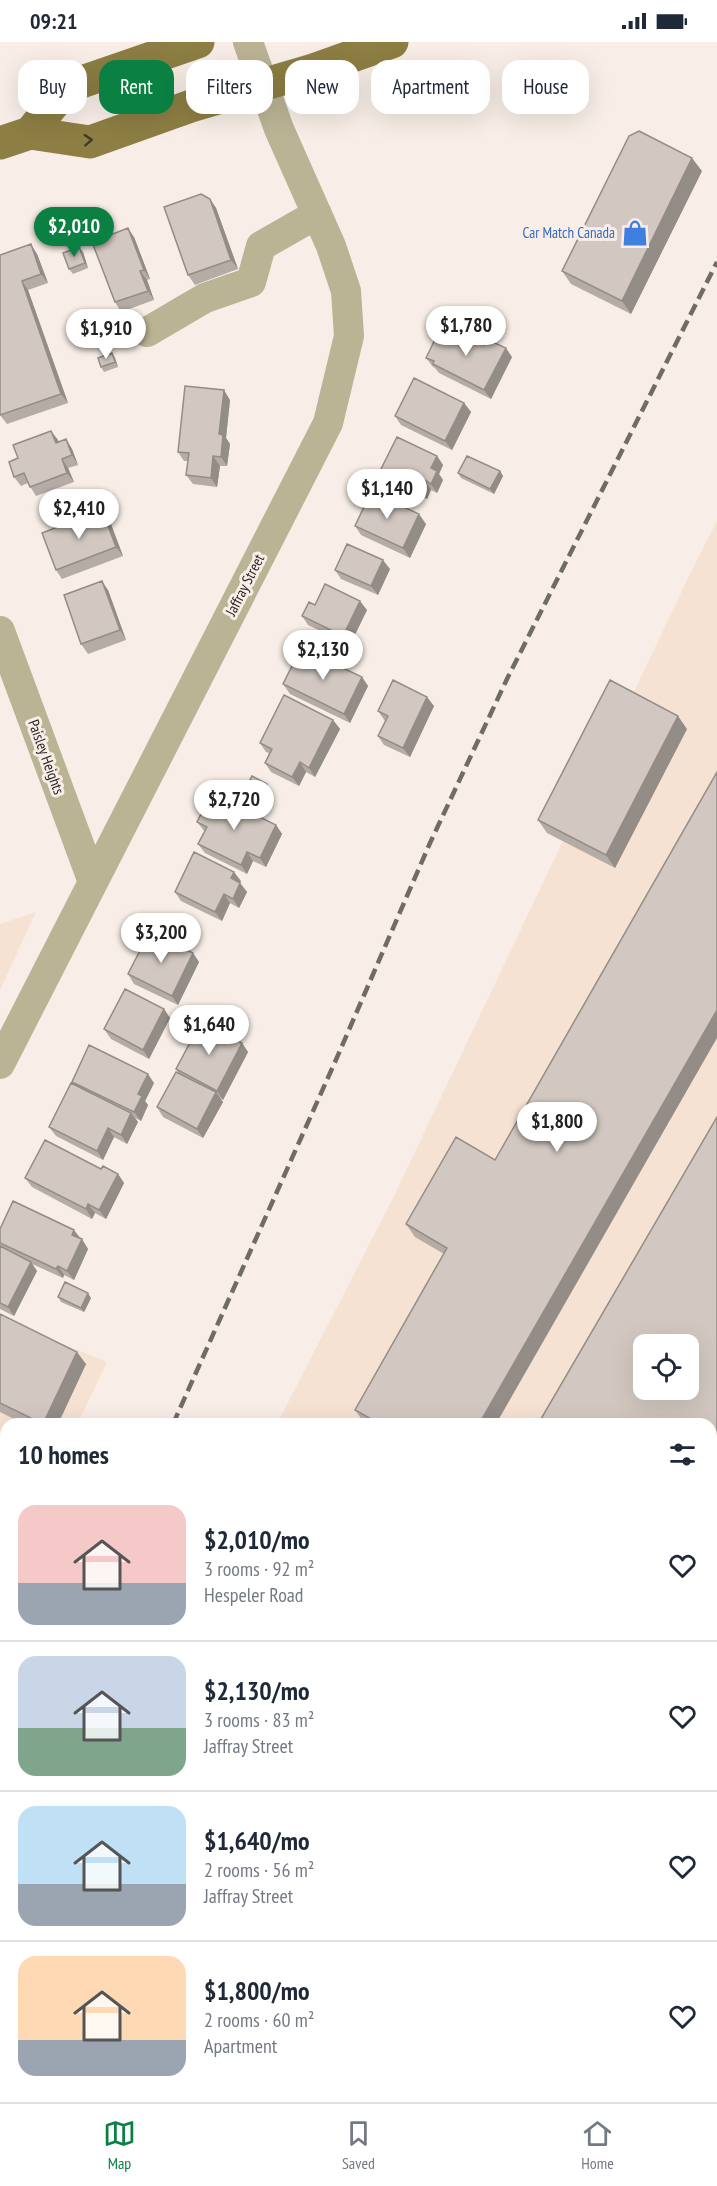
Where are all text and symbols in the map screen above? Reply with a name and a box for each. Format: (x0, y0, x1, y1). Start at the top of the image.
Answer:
text: 09:21 (30, 7, 78, 35)
chip: Buy (18, 60, 87, 114)
chip: Rent (99, 60, 174, 114)
chip: Filters (186, 60, 273, 114)
chip: New (285, 60, 359, 114)
chip: Apartment (371, 60, 490, 114)
chip: House (502, 60, 589, 114)
one-way arrow (84, 133, 93, 146)
pin: $2,010 (25, 207, 123, 258)
text: $2,010 (48, 213, 100, 239)
shop icon: Car Match Canada (620, 218, 650, 248)
place label: Car Match Canada (523, 223, 615, 242)
pin: $1,780 (417, 306, 515, 357)
pin: $1,910 (57, 309, 155, 360)
text: $1,780 (440, 312, 492, 338)
text: $1,910 (80, 315, 132, 341)
pin: $1,140 (338, 469, 436, 520)
text: $1,140 (361, 475, 413, 501)
pin: $2,410 (30, 489, 128, 540)
text: $2,410 (53, 495, 105, 521)
street label: Jaffray Street (220, 551, 268, 620)
pin: $2,130 (274, 630, 372, 681)
text: $2,130 (297, 636, 349, 662)
street label: Paisley Heights (24, 717, 69, 797)
pin: $2,720 (185, 780, 283, 831)
text: $2,720 (208, 786, 260, 812)
pin: $3,200 (112, 913, 210, 964)
text: $3,200 (135, 919, 187, 945)
pin: $1,640 (160, 1005, 258, 1056)
text: $1,640 (183, 1011, 235, 1037)
pin: $1,800 (508, 1102, 606, 1153)
text: $1,800 (531, 1108, 583, 1134)
map controls (633, 1334, 699, 1400)
button: locate (633, 1334, 699, 1400)
text: 10 homes (18, 1438, 109, 1471)
icon: filters (666, 1438, 699, 1471)
text: $2,010/mo (204, 1523, 310, 1556)
icon: home (66, 1529, 138, 1601)
icon: heart (666, 1549, 699, 1582)
text: 3 rooms · 92 m² (204, 1556, 314, 1582)
text: Hespeler Road (204, 1582, 303, 1608)
text: $2,130/mo (204, 1674, 310, 1707)
icon: home (66, 1680, 138, 1752)
icon: heart (666, 1700, 699, 1733)
text: 3 rooms · 83 m² (204, 1707, 314, 1733)
text: Jaffray Street (204, 1733, 293, 1759)
text: $1,640/mo (204, 1824, 310, 1857)
icon: home (66, 1830, 138, 1902)
icon: heart (666, 1850, 699, 1883)
text: 2 rooms · 56 m² (204, 1857, 314, 1883)
text: Jaffray Street (204, 1883, 293, 1909)
text: $1,800/mo (204, 1974, 310, 2007)
icon: home (66, 1980, 138, 2052)
icon: heart (666, 2000, 699, 2033)
text: 2 rooms · 60 m² (204, 2007, 314, 2033)
text: Apartment (204, 2033, 277, 2059)
tab: Map (103, 2117, 136, 2173)
tab: Saved (342, 2117, 375, 2173)
tab: Home (581, 2117, 614, 2173)

